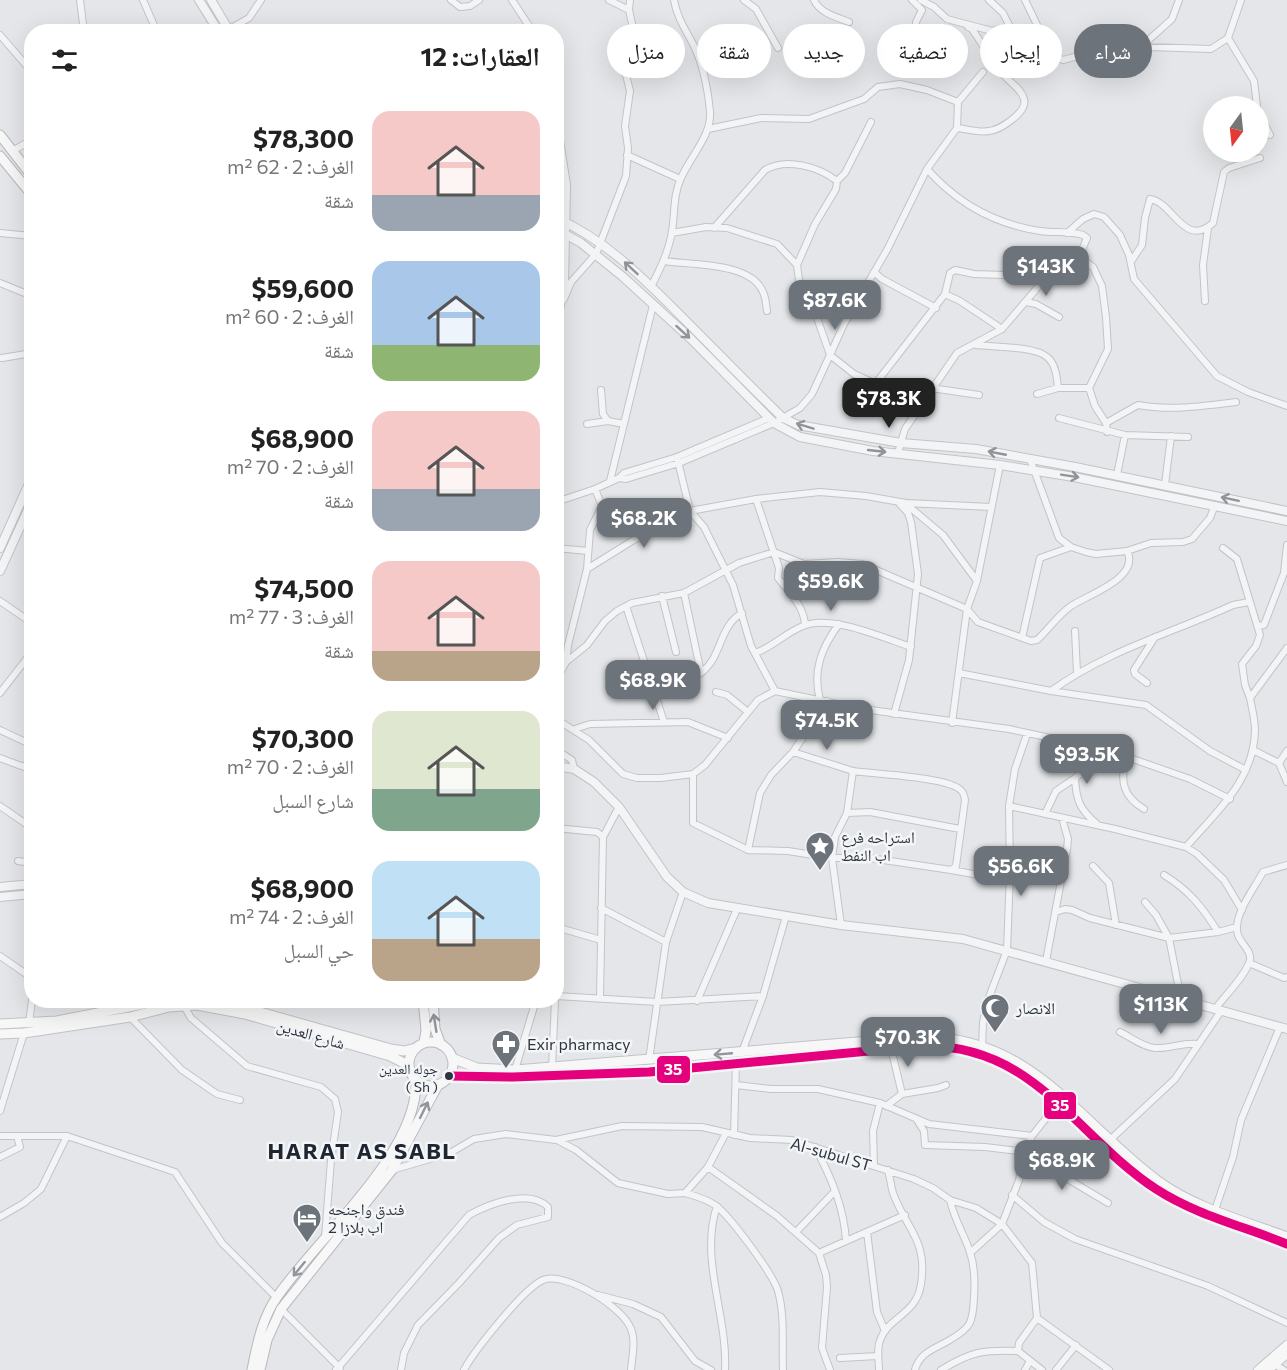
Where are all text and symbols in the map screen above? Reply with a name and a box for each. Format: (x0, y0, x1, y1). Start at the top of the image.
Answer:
chip: منزل (607, 24, 685, 78)
chip: شقة (697, 24, 771, 78)
chip: جديد (783, 24, 865, 78)
chip: تصفية (877, 24, 968, 78)
chip: إيجار (980, 24, 1062, 78)
chip: شراء (1074, 24, 1152, 78)
text: العقارات: 12 (421, 40, 540, 71)
icon: filters (48, 44, 81, 77)
north arrow (1203, 96, 1269, 162)
map controls (1203, 96, 1269, 162)
text: $78,300 (253, 122, 354, 153)
icon: home (420, 135, 492, 207)
text: الغرف: 2 · 62 m² (227, 154, 354, 178)
text: شقة (324, 188, 354, 212)
pin: $143K (1004, 246, 1088, 297)
text: $143K (1017, 253, 1075, 277)
one-way arrow (623, 261, 638, 275)
text: $59,600 (251, 272, 354, 303)
pin: $87.6K (786, 280, 884, 331)
icon: home (420, 285, 492, 357)
text: $87.6K (803, 287, 867, 311)
text: الغرف: 2 · 60 m² (225, 304, 354, 328)
one-way arrow (675, 325, 690, 339)
text: شقة (324, 338, 354, 362)
pin: $78.3K (840, 378, 938, 429)
text: $78.3K (856, 385, 922, 409)
one-way arrow (796, 420, 815, 431)
text: $68,900 (251, 422, 354, 453)
icon: home (420, 435, 492, 507)
one-way arrow (867, 446, 887, 457)
one-way arrow (988, 447, 1008, 458)
text: الغرف: 2 · 70 m² (227, 454, 354, 478)
one-way arrow (1060, 471, 1080, 482)
text: شقة (324, 488, 354, 512)
one-way arrow (1221, 493, 1240, 504)
pin: $68.2K (595, 498, 693, 549)
text: $68.2K (611, 505, 677, 529)
pin: $59.6K (782, 561, 880, 612)
text: $59.6K (798, 568, 864, 592)
text: $74,500 (254, 572, 354, 603)
icon: home (420, 585, 492, 657)
text: الغرف: 3 · 77 m² (229, 604, 354, 628)
text: شقة (324, 638, 354, 662)
pin: $68.9K (604, 660, 702, 711)
text: $68.9K (619, 667, 687, 691)
pin: $74.5K (778, 700, 876, 751)
text: $74.5K (795, 707, 859, 731)
text: $70,300 (252, 722, 354, 753)
pin: $93.5K (1038, 734, 1136, 785)
icon: home (420, 735, 492, 807)
text: $93.5K (1054, 741, 1120, 765)
text: الغرف: 2 · 70 m² (227, 754, 354, 778)
text: شارع السبل (272, 788, 354, 812)
place label: استراحه فرع اب النفط (841, 827, 915, 864)
place icon: استراحه فرع اب النفط (804, 830, 836, 872)
pin: $56.6K (972, 846, 1070, 897)
text: $56.6K (988, 853, 1054, 877)
text: $68,900 (251, 872, 354, 903)
icon: home (420, 885, 492, 957)
text: الغرف: 2 · 74 m² (229, 904, 354, 928)
text: حي السبل (284, 938, 354, 962)
pin: $113K (1119, 984, 1203, 1035)
text: $113K (1133, 991, 1189, 1015)
mosque icon: الانصار (979, 992, 1011, 1034)
place label: الانصار (1015, 998, 1055, 1018)
one-way arrow (430, 1014, 441, 1033)
street label: شارع العدين (274, 1015, 347, 1054)
pin: $70.3K (859, 1017, 957, 1068)
text: $70.3K (875, 1024, 941, 1048)
pharmacy icon: Exir pharmacy (490, 1028, 522, 1070)
place label: Exir pharmacy (527, 1034, 631, 1053)
one-way arrow (713, 1048, 733, 1059)
line badge: 35 (656, 1055, 691, 1084)
text: 35 (664, 1059, 682, 1078)
place label: جوله العدين ( Sh ) (379, 1060, 438, 1095)
marker: جوله العدين ( Sh ) (443, 1070, 455, 1082)
line badge: 35 (1043, 1091, 1077, 1120)
text: 35 (1051, 1095, 1069, 1114)
one-way arrow (418, 1102, 430, 1120)
street label: Al-subul ST (789, 1133, 874, 1174)
district label: HARAT AS SABL (268, 1137, 456, 1164)
pin: $68.9K (1013, 1140, 1111, 1191)
text: $68.9K (1028, 1147, 1096, 1171)
place label: فندق واجنحه اب بلازا 2 (328, 1199, 404, 1237)
hotel icon: فندق واجنحه اب بلازا 2 (291, 1202, 323, 1244)
one-way arrow (292, 1261, 306, 1276)

